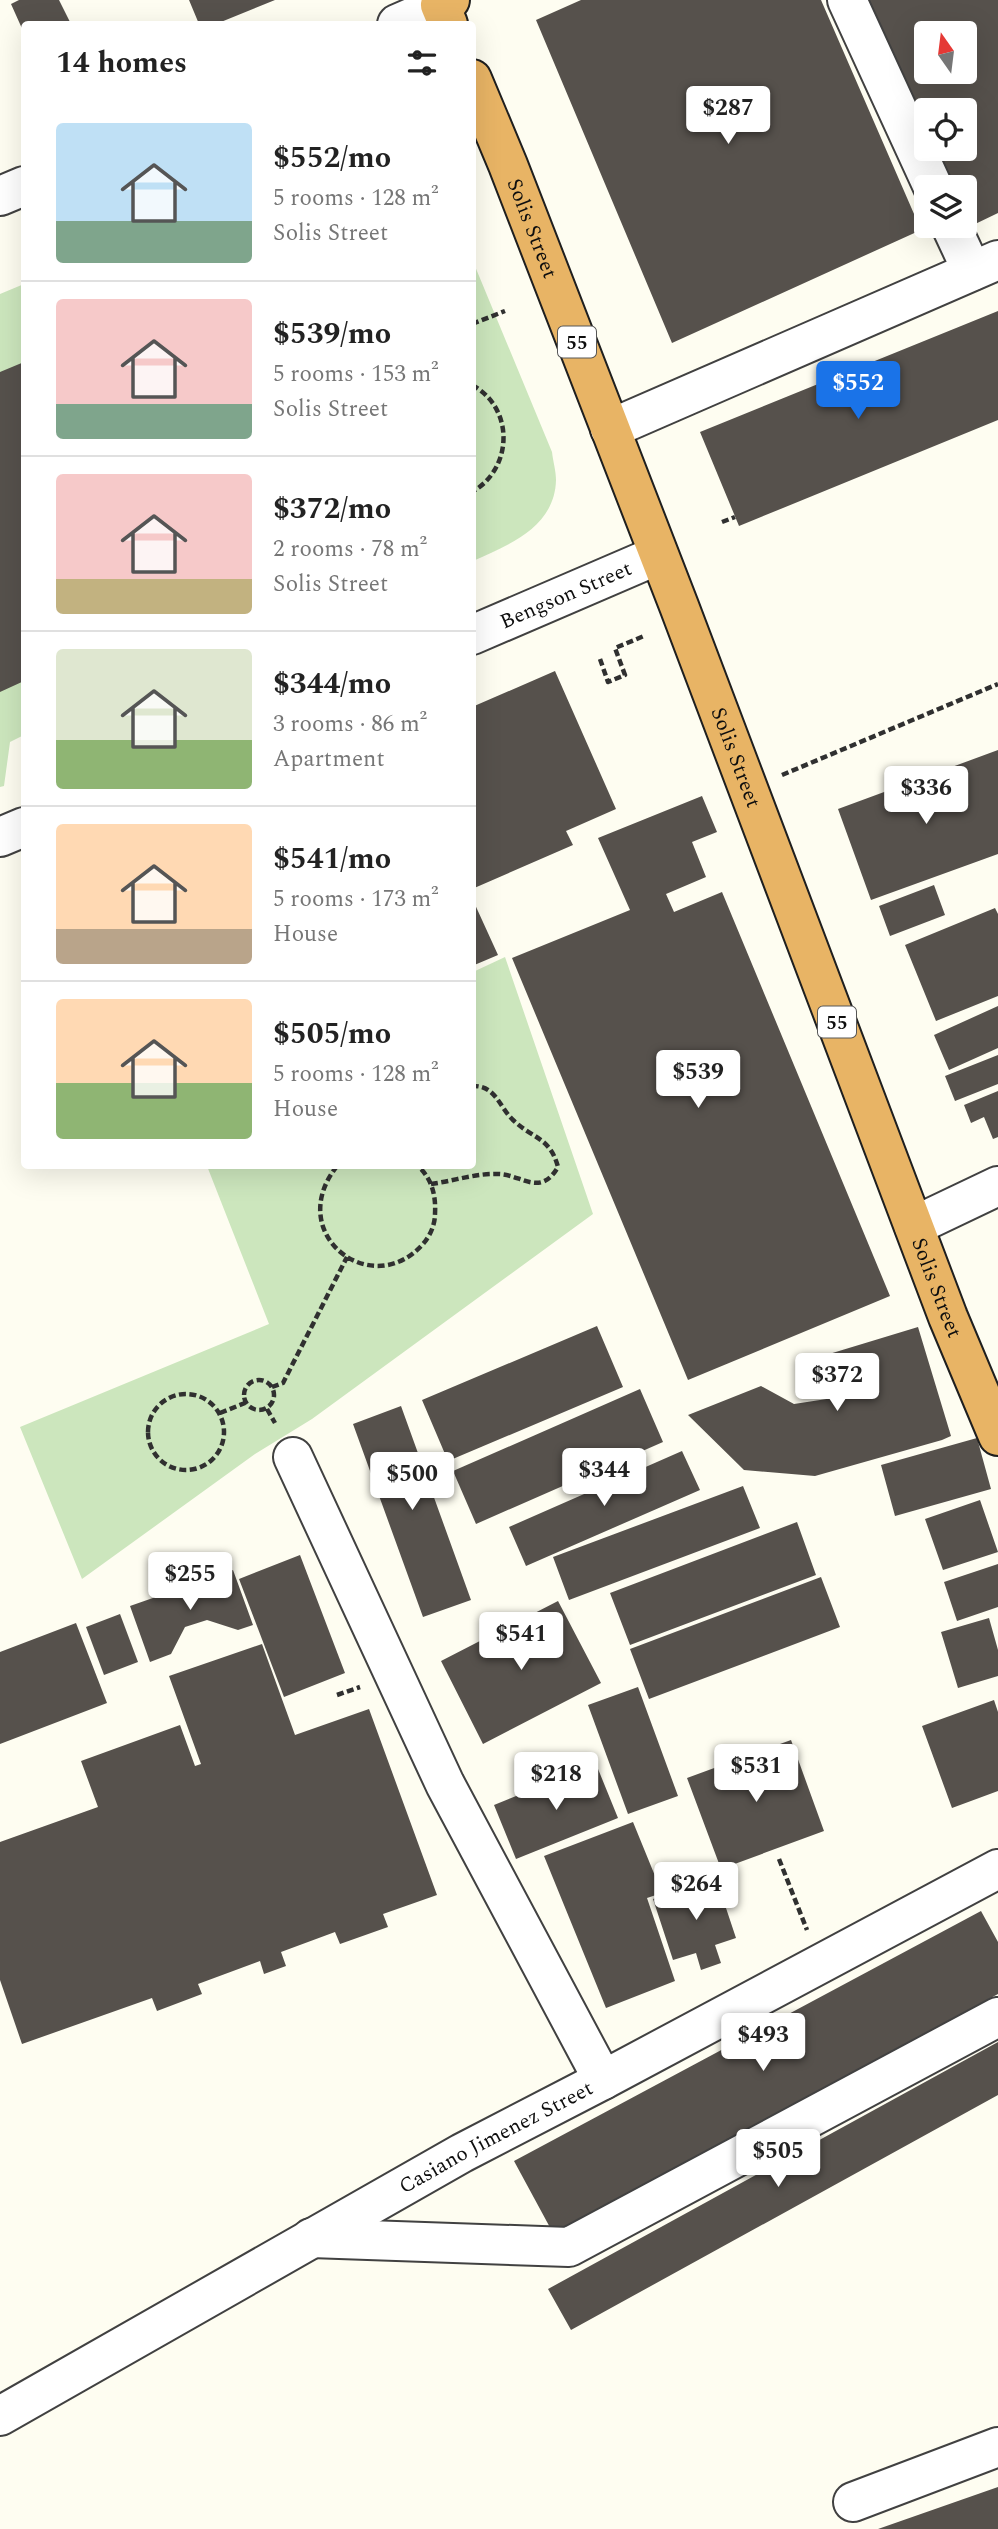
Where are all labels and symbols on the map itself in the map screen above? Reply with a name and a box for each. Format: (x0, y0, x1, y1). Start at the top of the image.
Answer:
north arrow (914, 21, 976, 84)
pin: $287 (687, 86, 769, 146)
street label: Solis Street (498, 174, 565, 283)
road number: 55 (558, 326, 596, 358)
pin: $552 (817, 362, 899, 421)
street label: Bengson Street (495, 553, 637, 638)
street label: Solis Street (702, 703, 769, 813)
pin: $336 (885, 766, 967, 826)
road number: 55 (818, 1006, 856, 1038)
pin: $539 (657, 1050, 739, 1110)
street label: Solis Street (902, 1233, 970, 1343)
pin: $372 (796, 1354, 878, 1413)
pin: $344 (563, 1448, 645, 1508)
pin: $500 (371, 1452, 453, 1512)
pin: $255 (149, 1552, 231, 1612)
pin: $541 (480, 1612, 562, 1672)
pin: $531 (715, 1744, 797, 1804)
pin: $218 (515, 1752, 597, 1812)
pin: $264 (655, 1862, 737, 1922)
pin: $493 (722, 2014, 804, 2073)
street label: Casiano Jimenez Street (393, 2073, 599, 2203)
pin: $505 (737, 2130, 819, 2189)

